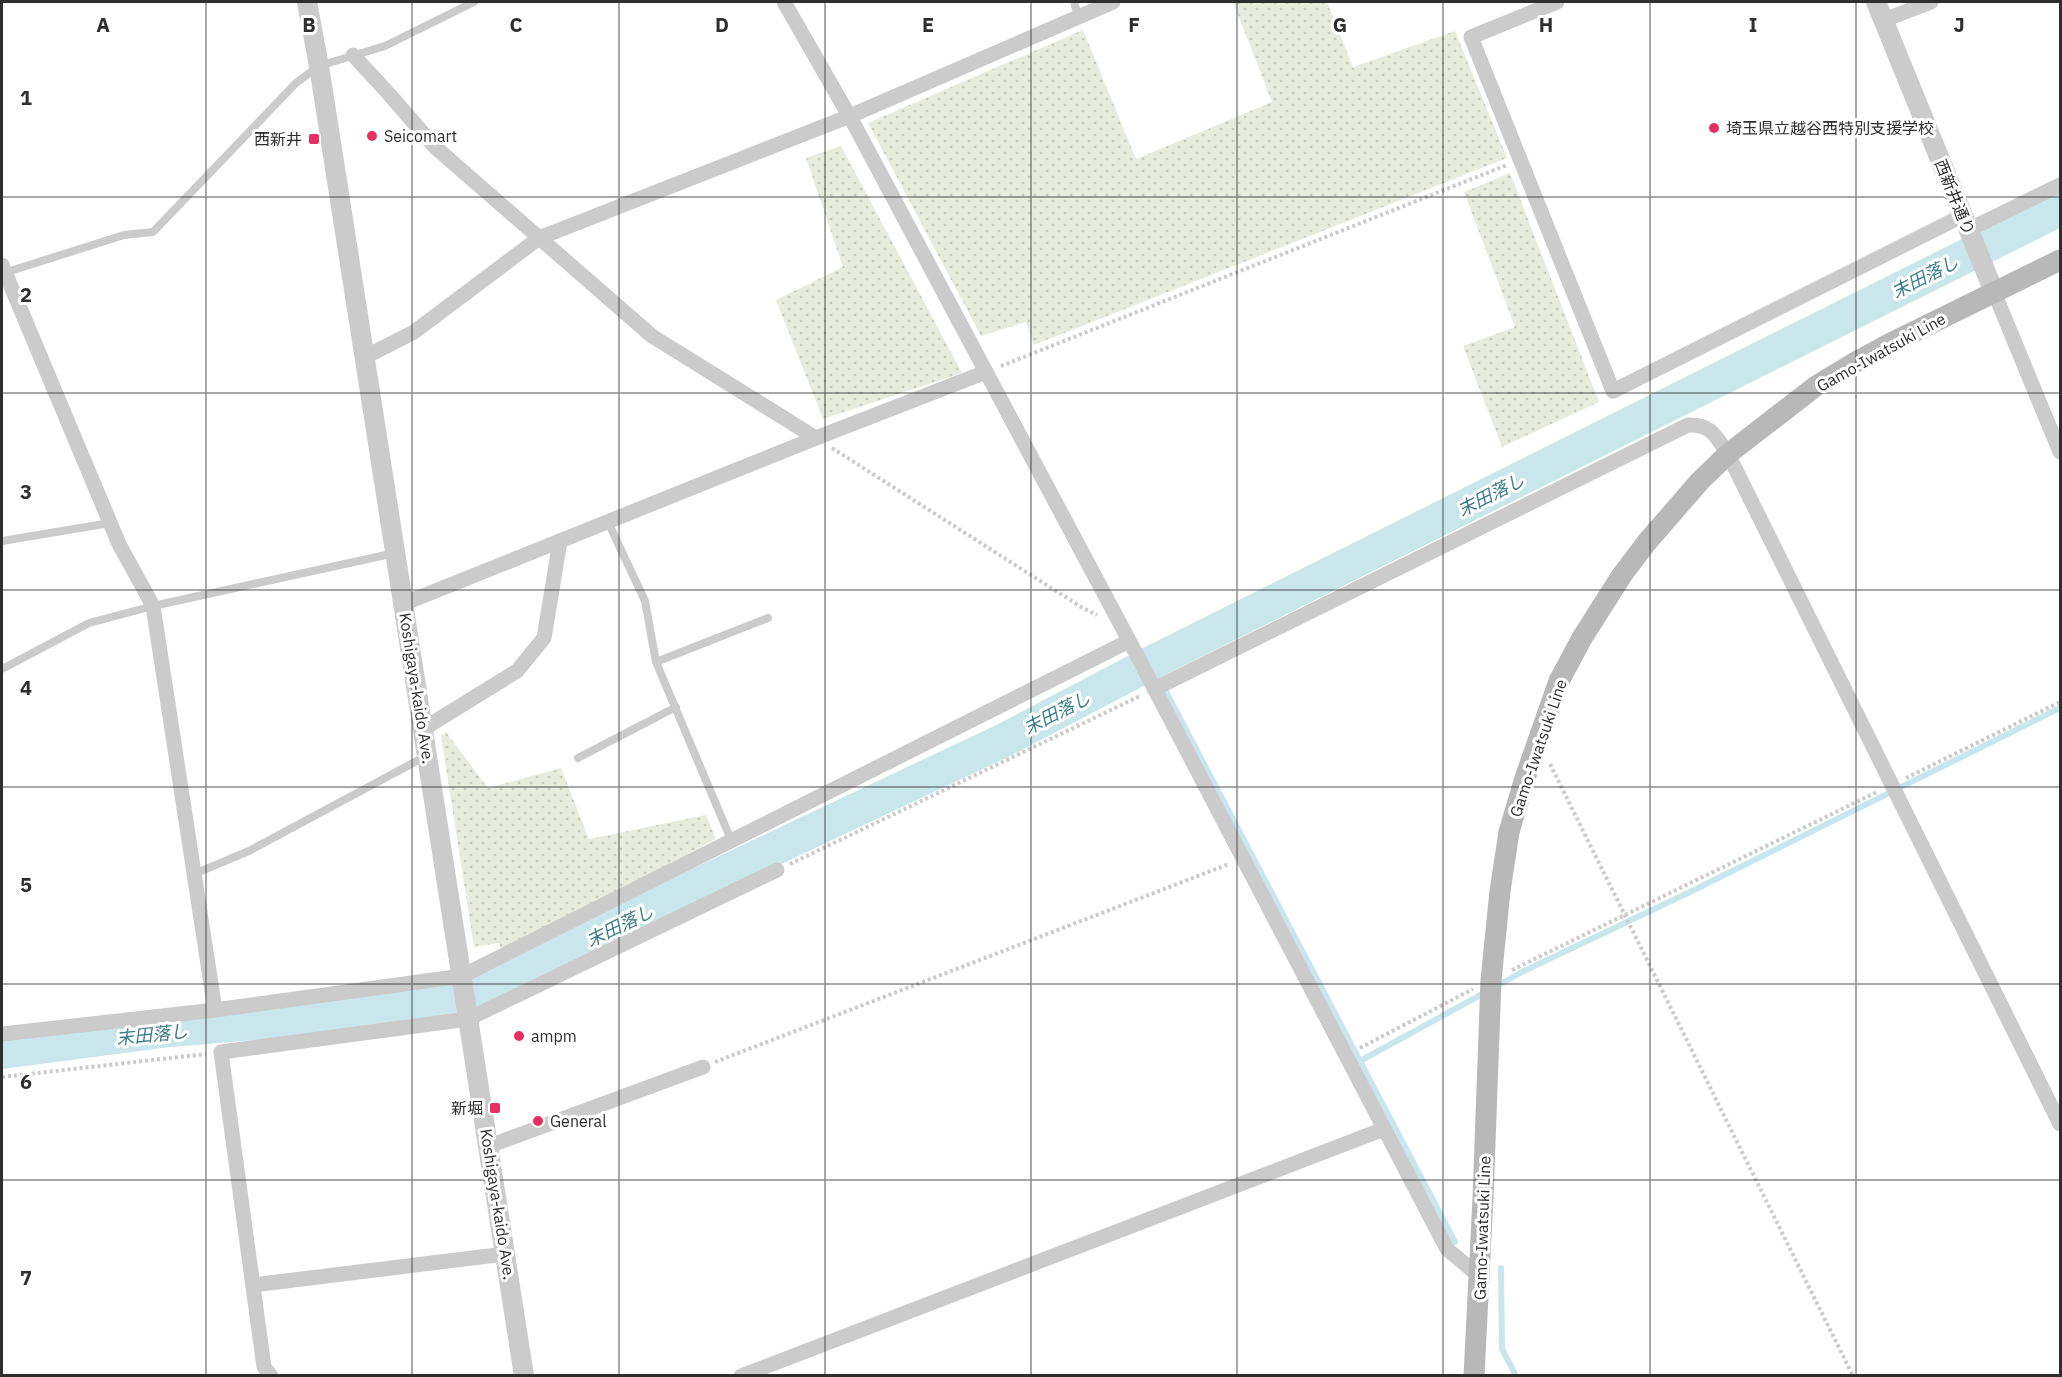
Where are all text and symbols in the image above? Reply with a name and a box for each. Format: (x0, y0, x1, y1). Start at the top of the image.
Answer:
text: A (96, 11, 110, 38)
text: B (302, 11, 316, 38)
text: C (509, 11, 523, 38)
text: D (715, 11, 729, 38)
text: E (922, 11, 934, 38)
text: F (1128, 11, 1140, 38)
text: G (1333, 11, 1347, 38)
text: H (1539, 11, 1553, 38)
text: I (1749, 11, 1757, 38)
text: J (1953, 11, 1965, 38)
text: 1 (20, 84, 32, 111)
place label: 埼玉県立越谷西特別支援学校 (1726, 118, 1934, 138)
marker: 埼玉県立越谷西特別支援学校 (1707, 121, 1721, 135)
place label: Seicomart (384, 126, 457, 146)
place label: 西新井 (254, 129, 302, 149)
marker: Seicomart (365, 129, 379, 143)
marker: 西新井 (307, 132, 321, 146)
street label: 西新井通り (1931, 156, 1979, 238)
water label: 末田落し (1887, 250, 1962, 303)
text: 2 (20, 281, 32, 308)
street label: Gamo-Iwatsuki Line (1813, 308, 1949, 396)
water label: 末田落し (1453, 468, 1528, 521)
text: 3 (20, 478, 32, 505)
street label: Koshigaya-kaido Ave. (395, 611, 439, 765)
text: 4 (20, 674, 32, 701)
street label: Gamo-Iwatsuki Line (1505, 676, 1571, 819)
water label: 末田落し (1019, 686, 1094, 739)
text: 5 (20, 871, 32, 898)
water label: 末田落し (582, 899, 657, 952)
water label: 末田落し (115, 1019, 189, 1050)
place label: ampm (531, 1026, 577, 1046)
marker: ampm (512, 1029, 526, 1043)
text: 6 (20, 1068, 32, 1095)
place label: 新堀 (451, 1098, 483, 1118)
marker: 新堀 (488, 1101, 502, 1115)
place label: General (550, 1111, 606, 1131)
marker: General (531, 1114, 545, 1128)
street label: Koshigaya-kaido Ave. (476, 1127, 520, 1281)
street label: Gamo-Iwatsuki Line (1469, 1155, 1495, 1300)
text: 7 (20, 1264, 32, 1291)

